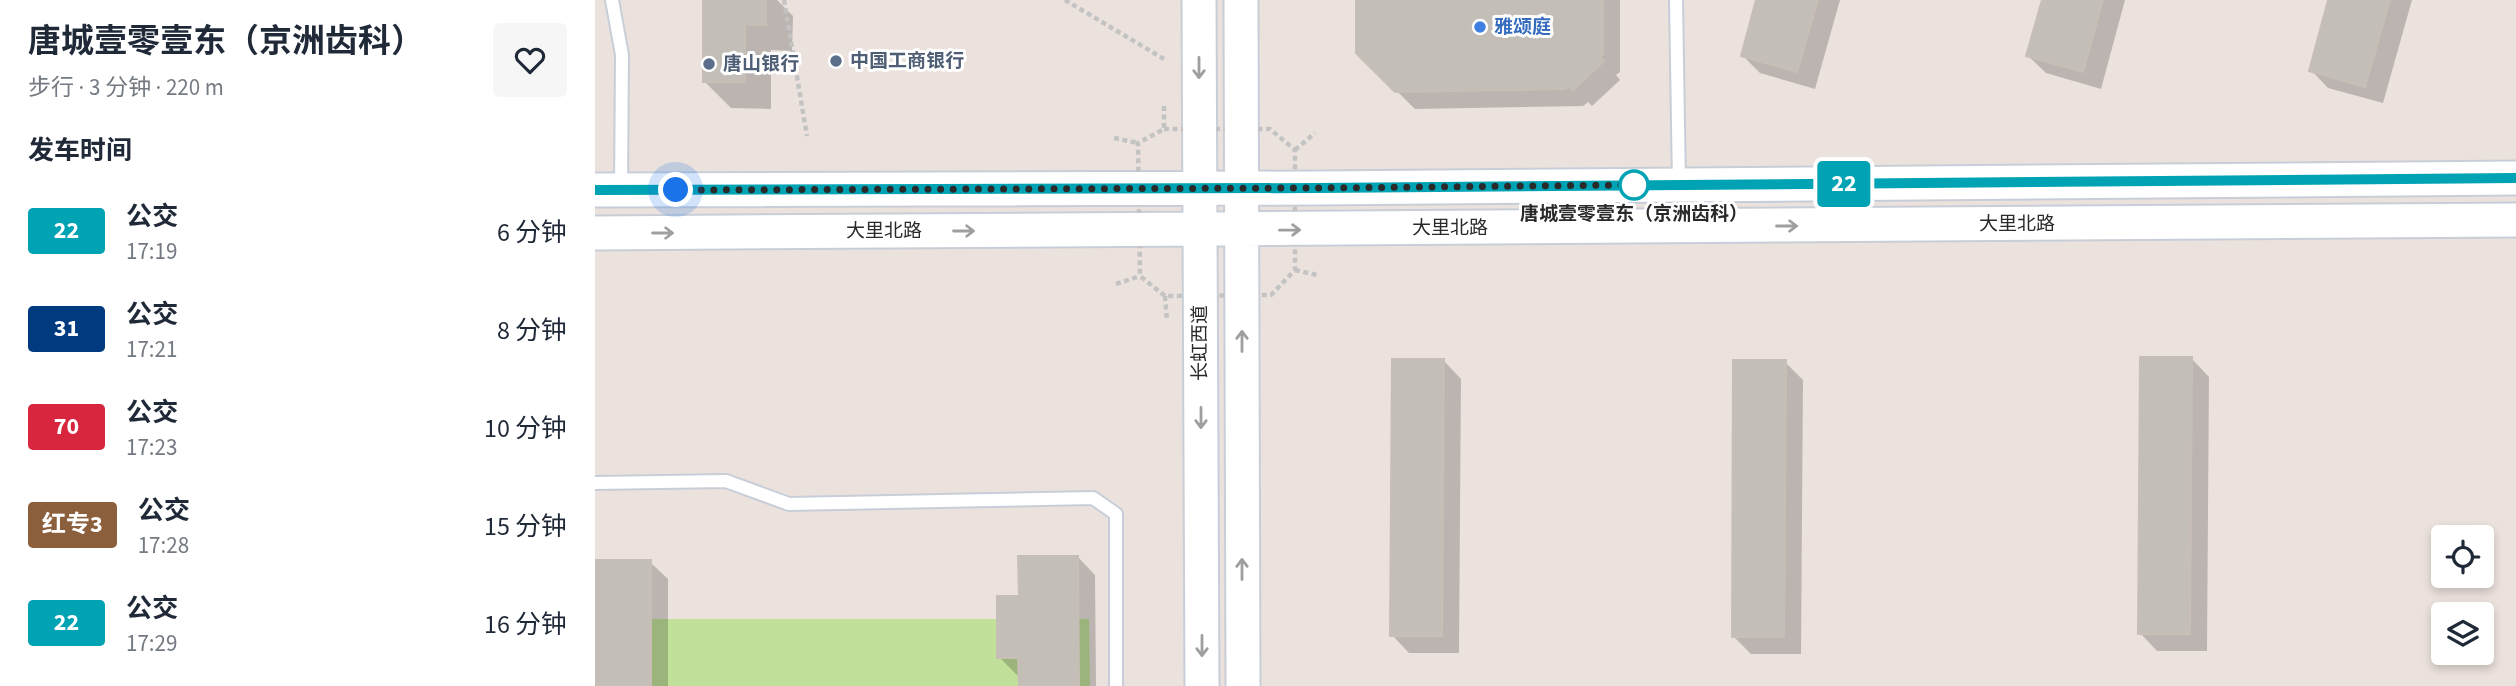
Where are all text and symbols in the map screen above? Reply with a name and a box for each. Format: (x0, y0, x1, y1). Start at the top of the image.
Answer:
place label: 雅颂庭 (1494, 14, 1551, 41)
text: 唐城壹零壹东（京洲齿科） (28, 18, 424, 65)
marker: 雅颂庭 (1472, 19, 1488, 35)
button: heart (493, 23, 567, 97)
place label: 中国工商银行 (850, 48, 964, 75)
place label: 唐山银行 (723, 51, 799, 78)
marker: 中国工商银行 (828, 53, 844, 69)
marker: 唐山银行 (701, 56, 717, 72)
one-way arrow (1192, 56, 1206, 79)
text: 步行 · 3 分钟 · 220 m (28, 71, 224, 104)
text: 发车时间 (28, 132, 132, 169)
line badge: 22 (1813, 161, 1875, 207)
text: 22 (1831, 166, 1857, 201)
marker: 唐城壹零壹东（京洲齿科） (1619, 170, 1649, 200)
your location (658, 172, 693, 207)
text: 公交 (126, 198, 178, 235)
place label: 唐城壹零壹东（京洲齿科） (1520, 201, 1748, 228)
street label: 大里北路 (1979, 211, 2055, 238)
text: 22 (54, 213, 79, 248)
text: 6 分钟 (497, 214, 567, 251)
street label: 大里北路 (1412, 215, 1488, 242)
street label: 大里北路 (846, 218, 922, 245)
one-way arrow (1775, 219, 1798, 233)
one-way arrow (1278, 223, 1301, 236)
one-way arrow (952, 224, 975, 238)
one-way arrow (651, 226, 674, 240)
text: 17:19 (126, 235, 177, 268)
text: 公交 (126, 296, 178, 333)
street label: 长虹西道 (1187, 305, 1214, 381)
text: 31 (54, 311, 79, 346)
text: 8 分钟 (497, 312, 567, 349)
one-way arrow (1235, 330, 1249, 353)
text: 17:21 (126, 333, 177, 366)
text: 公交 (126, 394, 178, 431)
one-way arrow (1194, 406, 1207, 429)
text: 70 (54, 409, 79, 444)
text: 10 分钟 (484, 410, 567, 447)
text: 17:23 (126, 431, 177, 464)
text: 公交 (138, 492, 190, 529)
text: 红专3 (42, 507, 103, 542)
text: 15 分钟 (484, 508, 567, 545)
map controls (2431, 525, 2494, 665)
button: locate (2431, 525, 2494, 588)
text: 17:28 (138, 529, 189, 562)
one-way arrow (1236, 558, 1249, 581)
text: 公交 (126, 590, 178, 627)
button: layers (2431, 602, 2494, 665)
text: 22 (54, 605, 79, 640)
text: 16 分钟 (484, 606, 567, 643)
text: 17:29 (126, 627, 177, 660)
one-way arrow (1195, 634, 1209, 657)

